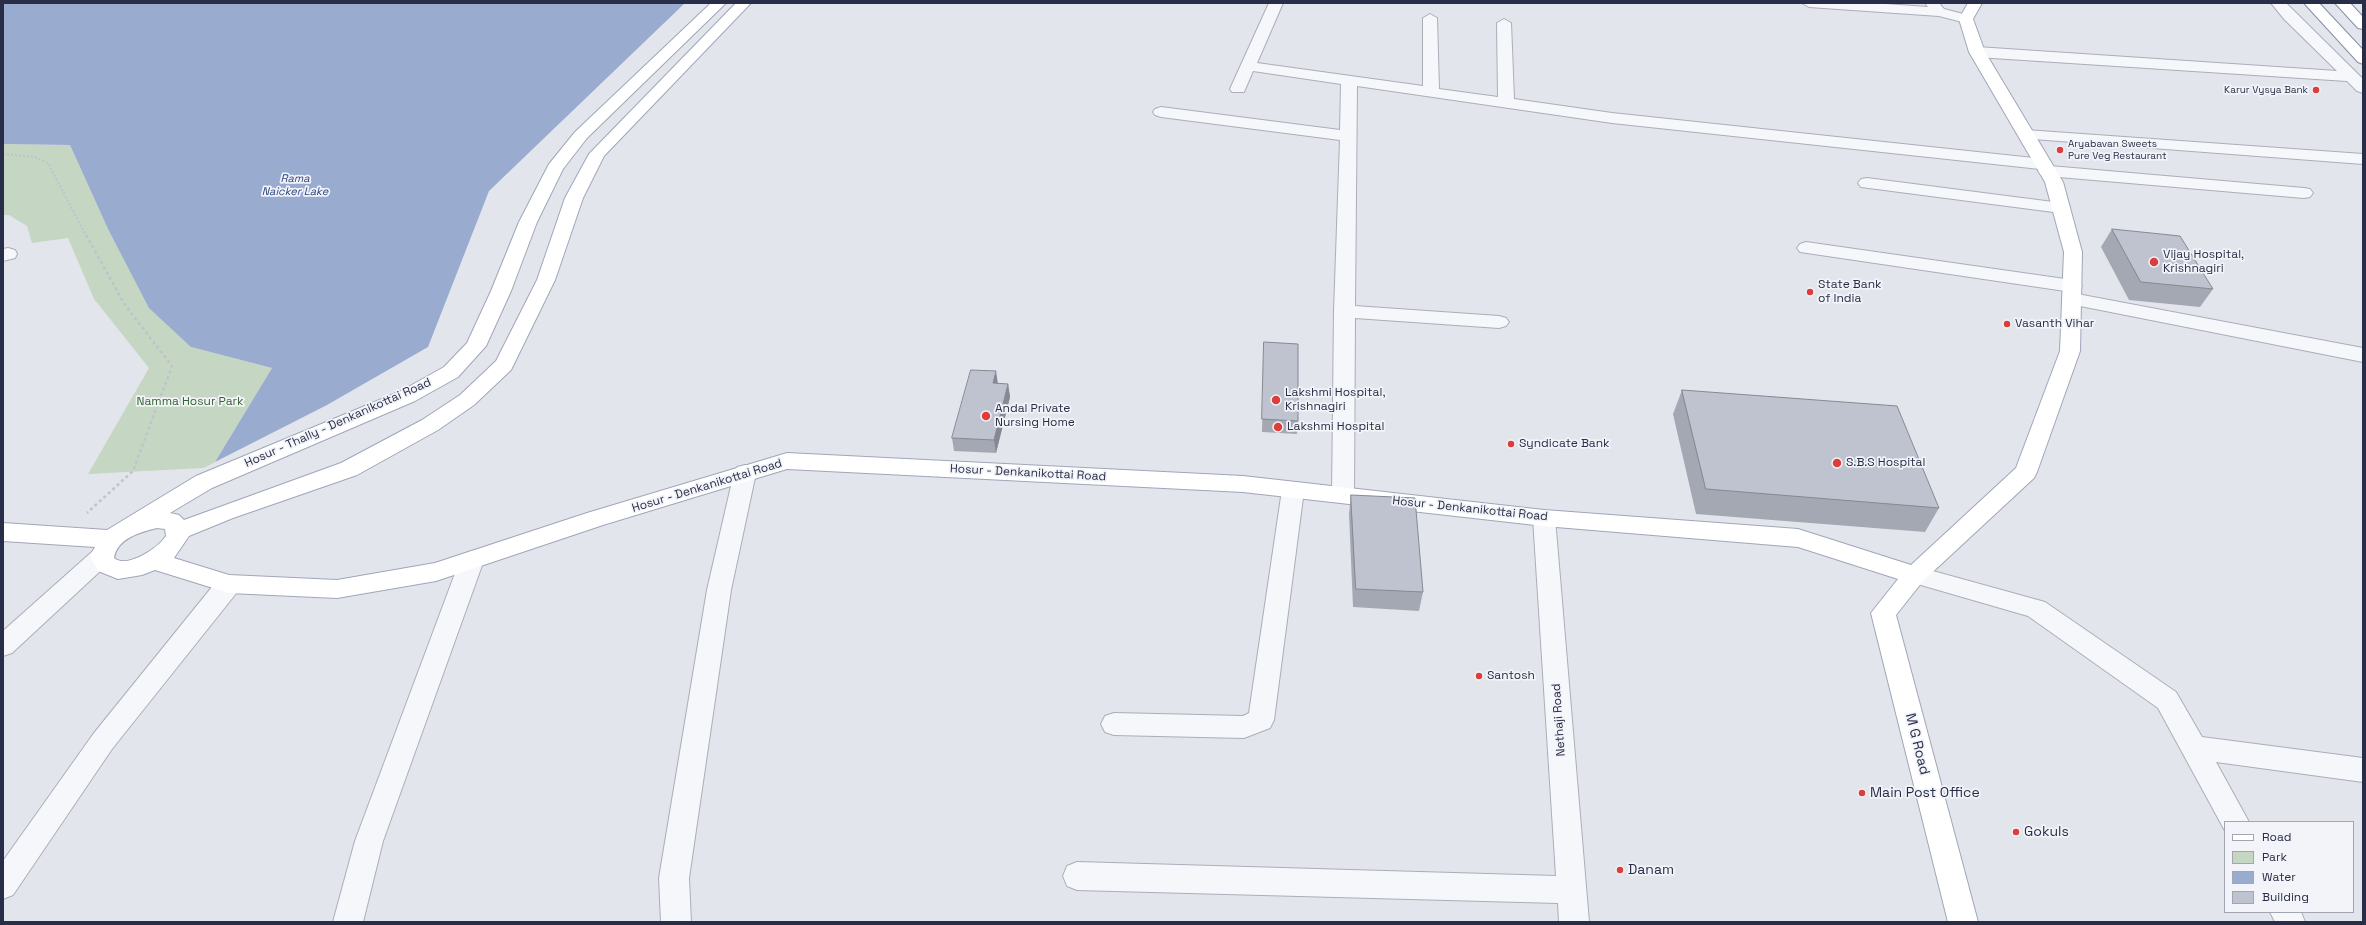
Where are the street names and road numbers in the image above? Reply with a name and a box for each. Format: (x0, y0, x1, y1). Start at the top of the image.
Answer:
street label: Hosur - Thally - Denkanikottai Road (243, 375, 433, 471)
street label: Hosur - Denkanikottai Road (630, 456, 784, 516)
street label: Hosur - Denkanikottai Road (950, 462, 1106, 484)
street label: Hosur - Denkanikottai Road (1391, 494, 1549, 524)
street label: Nethaji Road (1549, 683, 1569, 757)
street label: M G Road (1901, 711, 1933, 777)

